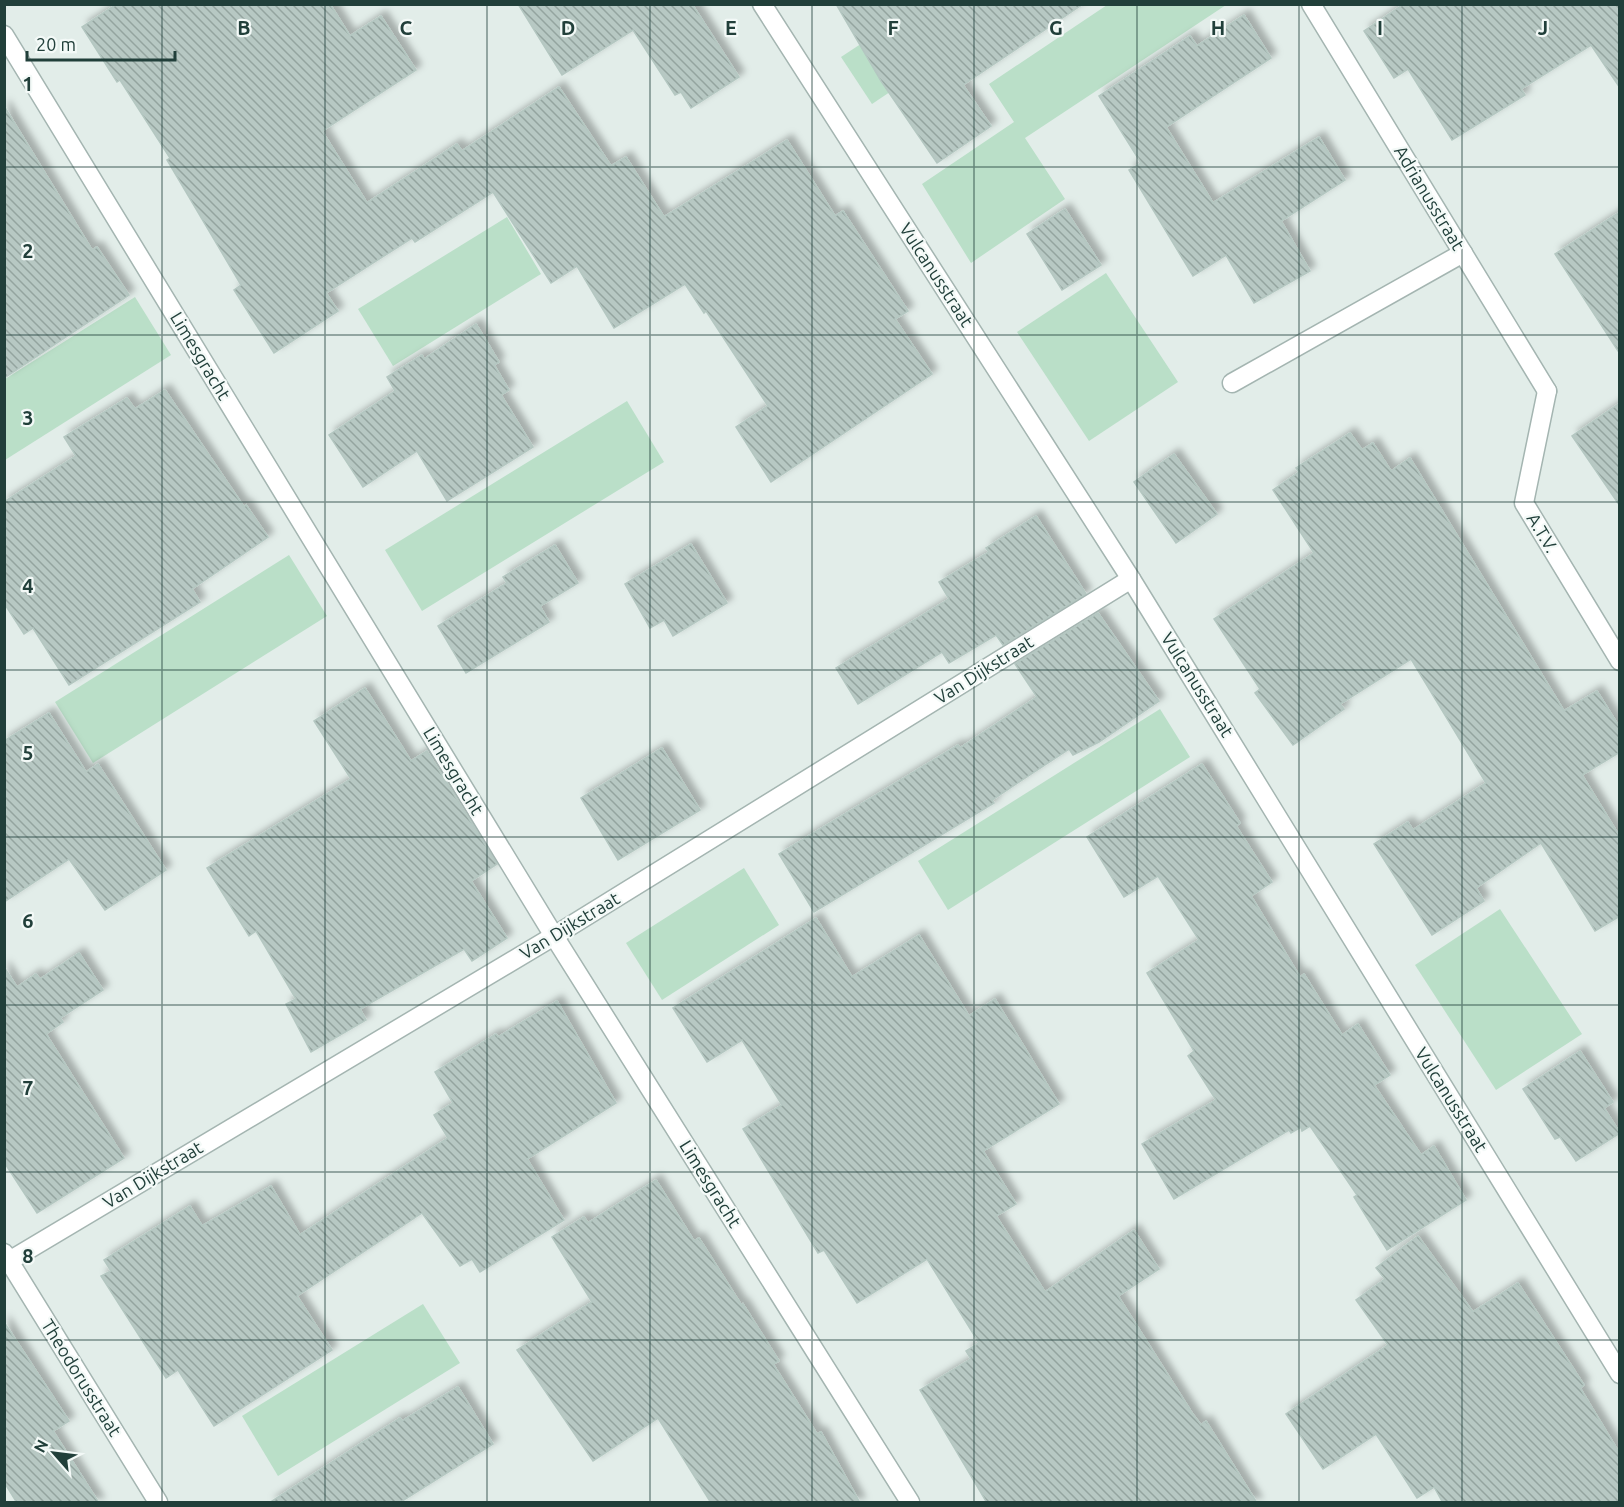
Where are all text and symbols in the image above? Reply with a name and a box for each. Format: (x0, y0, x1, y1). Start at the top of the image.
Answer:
text: B (237, 16, 251, 39)
text: C (400, 16, 413, 39)
text: D (561, 16, 575, 39)
text: E (725, 16, 737, 39)
text: F (887, 16, 899, 39)
text: G (1049, 16, 1063, 39)
text: H (1211, 16, 1225, 39)
text: I (1377, 16, 1383, 39)
text: J (1538, 16, 1548, 39)
scale bar (27, 24, 176, 62)
text: 20 m (36, 34, 76, 54)
text: 1 (22, 72, 34, 95)
street label: Adrianusstraat (1391, 142, 1469, 253)
street label: Vulcanusstraat (896, 219, 978, 330)
text: 2 (22, 239, 34, 262)
street label: Limesgracht (167, 308, 235, 403)
text: 3 (22, 406, 34, 429)
street label: A.T.V. (1523, 509, 1562, 556)
text: 4 (22, 574, 34, 597)
street label: Vulcanusstraat (1158, 629, 1238, 740)
street label: Van Dijkstraat (930, 631, 1037, 707)
street label: Limesgracht (420, 723, 488, 818)
text: 5 (22, 741, 34, 764)
street label: Van Dijkstraat (516, 888, 623, 963)
text: 6 (22, 909, 34, 932)
street label: Vulcanusstraat (1412, 1044, 1492, 1155)
text: 7 (22, 1076, 34, 1099)
street label: Limesgracht (676, 1136, 746, 1231)
street label: Van Dijkstraat (99, 1137, 206, 1212)
text: 8 (22, 1244, 34, 1267)
street label: Theodorusstraat (38, 1315, 126, 1440)
north arrow (24, 1423, 84, 1483)
text: N (30, 1436, 52, 1455)

